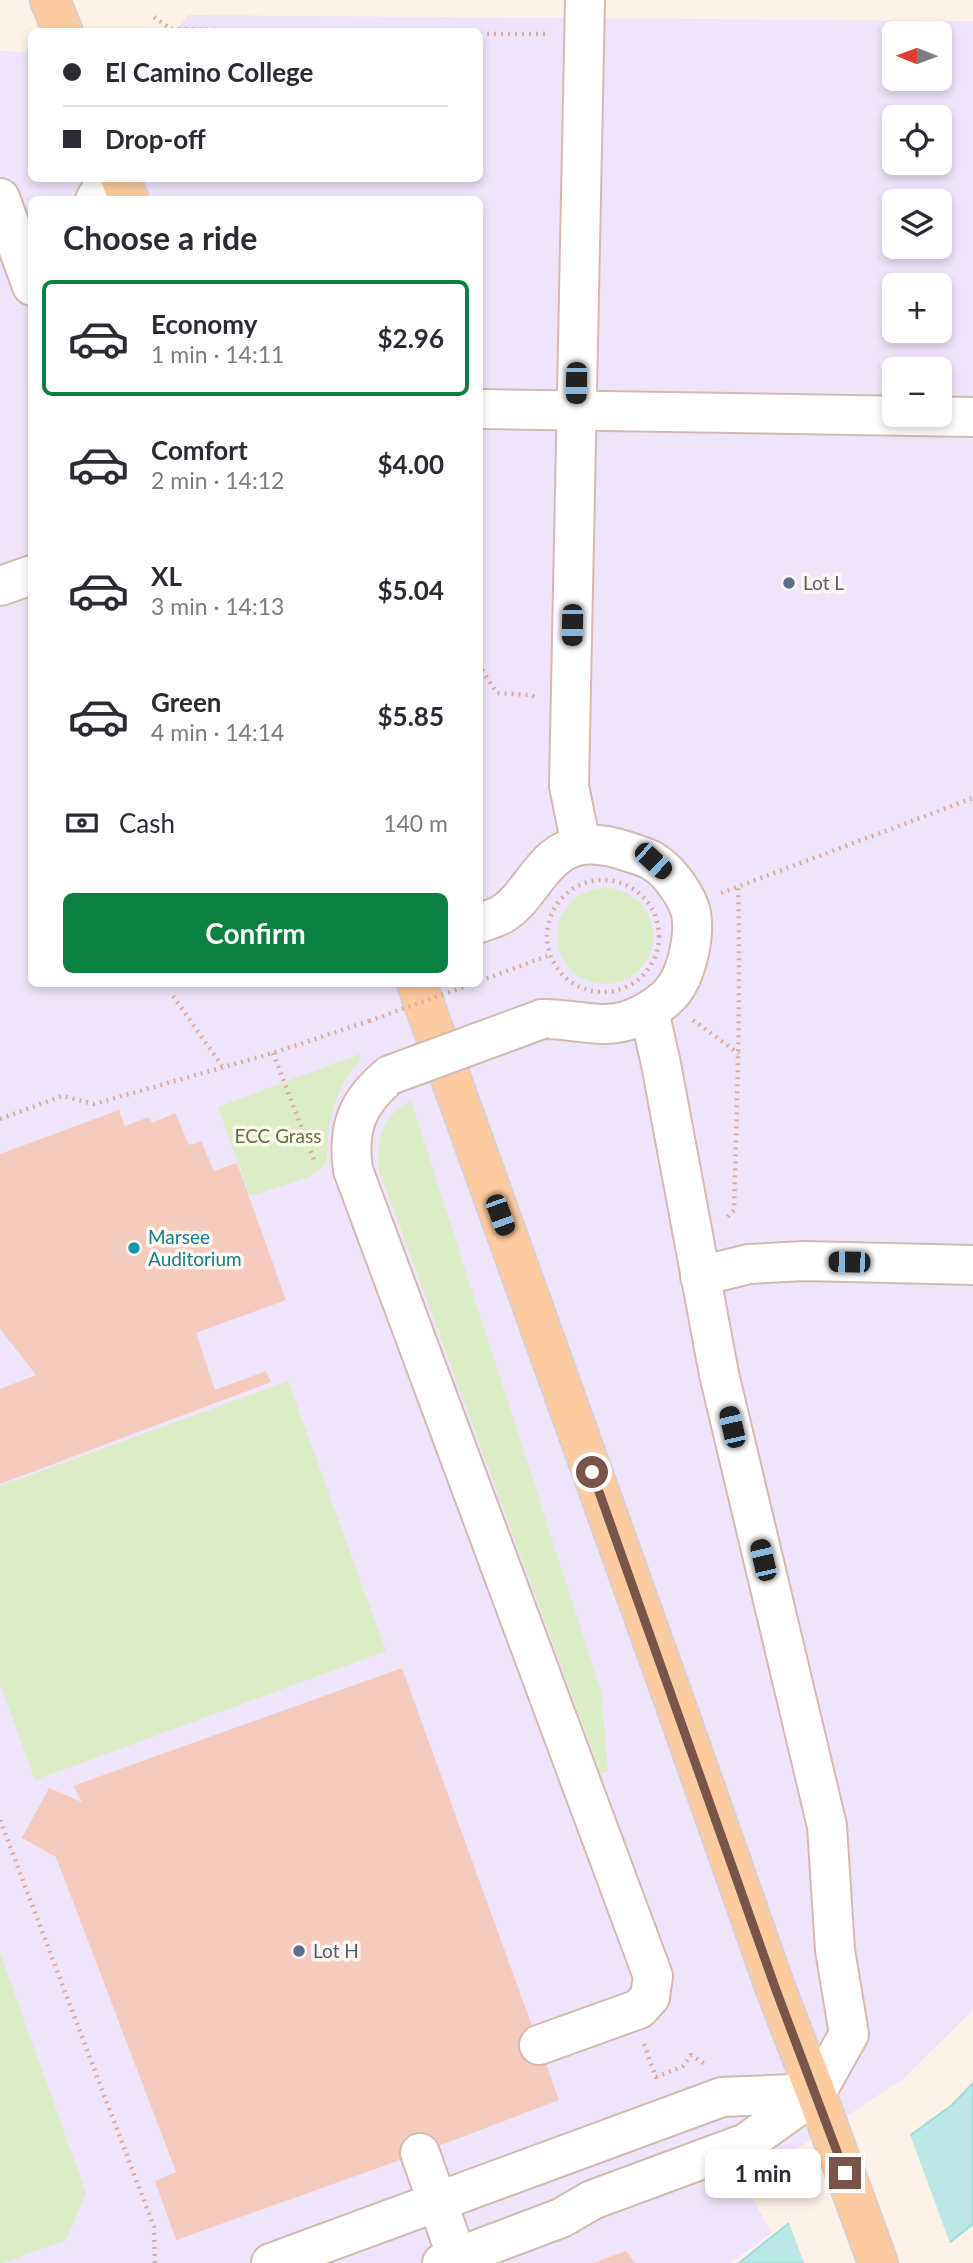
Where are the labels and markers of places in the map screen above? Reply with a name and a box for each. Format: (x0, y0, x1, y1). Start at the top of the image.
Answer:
place label: Lot L (803, 571, 844, 594)
marker: Lot L (781, 575, 797, 591)
place label: Marsee Auditorium (148, 1225, 242, 1270)
marker: Marsee Auditorium (126, 1240, 142, 1256)
place label: Lot H (313, 1939, 359, 1962)
marker: Lot H (291, 1943, 307, 1959)

